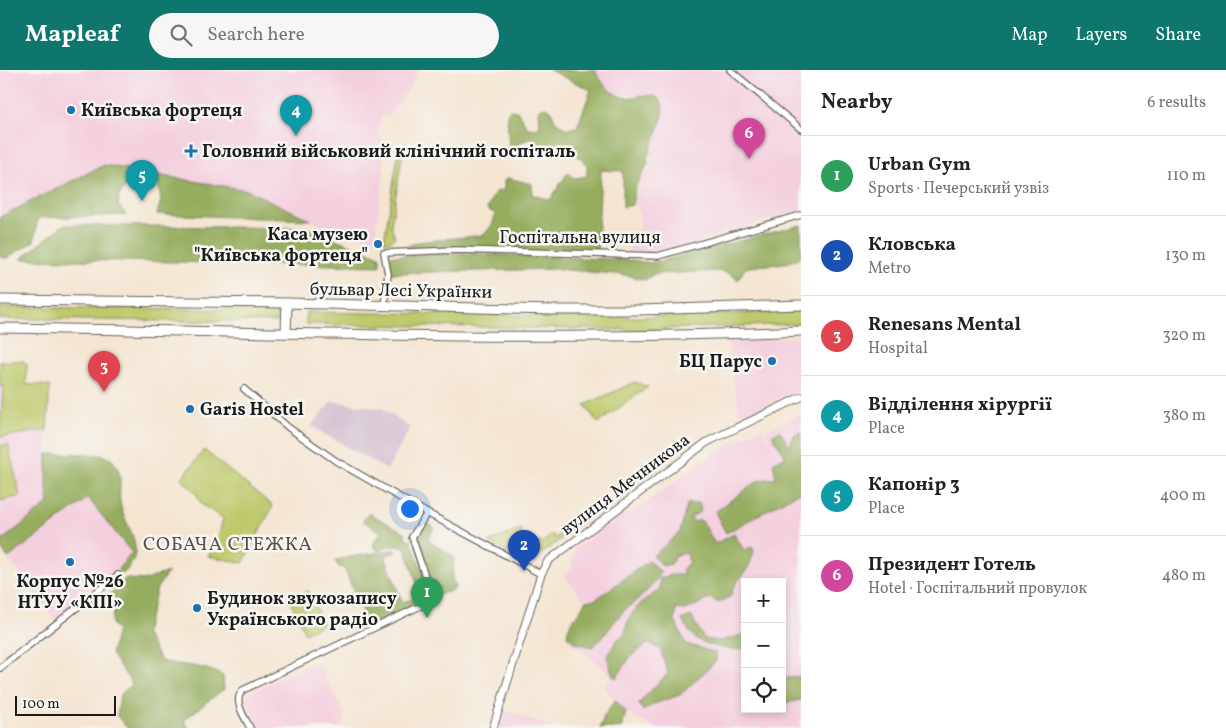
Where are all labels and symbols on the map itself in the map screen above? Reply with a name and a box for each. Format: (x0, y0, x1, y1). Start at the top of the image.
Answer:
pin: 4 (280, 95, 312, 136)
place label: Київська фортеця (81, 99, 242, 124)
marker: Київська фортеця (65, 104, 77, 116)
pin: 6 (733, 118, 765, 159)
place label: Головний військовий клінічний госпіталь (202, 140, 576, 165)
marker: Головний військовий клінічний госпіталь (184, 144, 198, 158)
pin: 5 (126, 160, 158, 201)
place label: Каса музею "Київська фортеця" (194, 223, 368, 269)
street label: Госпітальна вулиця (499, 226, 661, 251)
marker: Каса музею "Київська фортеця" (372, 238, 384, 250)
street label: бульвар Лесі Українки (309, 277, 492, 306)
place label: БЦ Парус (679, 350, 762, 375)
pin: 3 (88, 351, 120, 392)
marker: БЦ Парус (766, 355, 778, 367)
place label: Garis Hostel (200, 398, 304, 423)
marker: Garis Hostel (184, 403, 196, 415)
street label: вулиця Мечникова (556, 428, 696, 542)
your location (397, 496, 423, 522)
pin: 2 (508, 530, 540, 571)
district label: СОБАЧА СТЕЖКА (143, 532, 313, 558)
marker: Корпус №26 НТУУ «КПІ» (64, 556, 76, 568)
place label: Корпус №26 НТУУ «КПІ» (16, 570, 124, 616)
pin: 1 (411, 577, 443, 618)
place label: Будинок звукозапису Українського радіо (207, 587, 397, 633)
marker: Будинок звукозапису Українського радіо (191, 602, 203, 614)
scale bar (15, 693, 116, 716)

